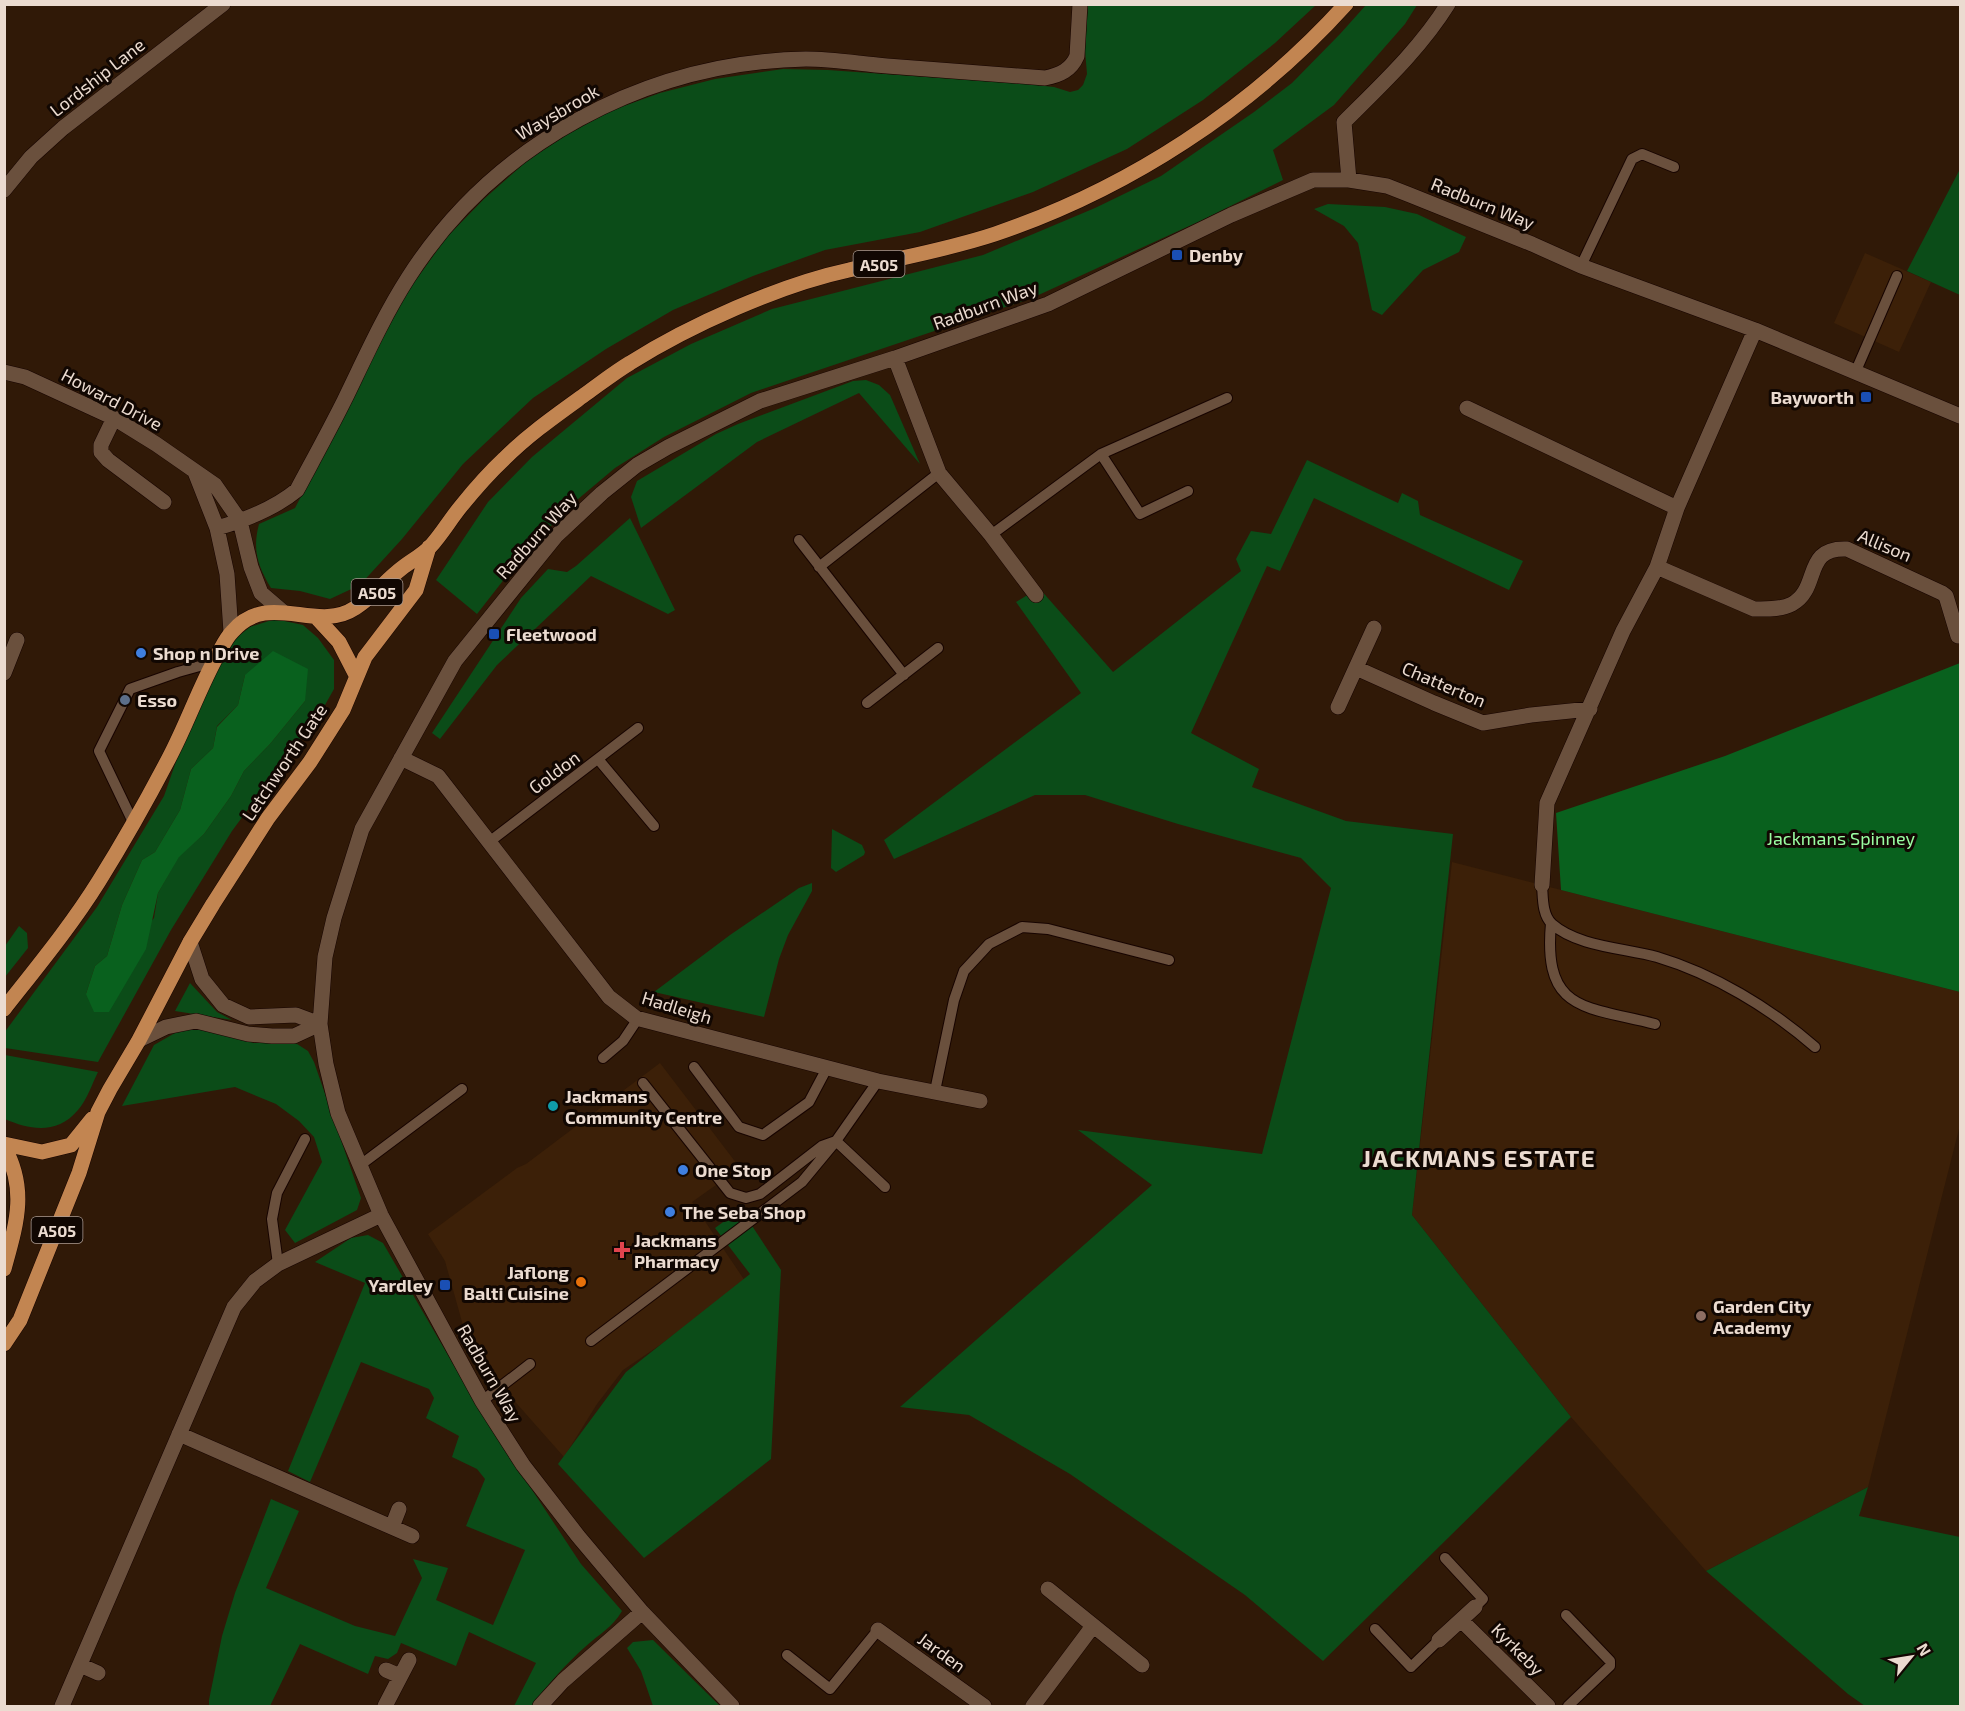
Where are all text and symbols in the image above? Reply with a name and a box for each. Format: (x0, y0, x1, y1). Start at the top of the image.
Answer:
street label: Lordship Lane (45, 33, 149, 121)
street label: Waysbrook (512, 79, 602, 145)
street label: Radburn Way (1428, 172, 1538, 234)
place label: Denby (1189, 244, 1244, 266)
marker: Denby (1170, 248, 1184, 262)
road number: A505 (854, 251, 904, 277)
street label: Radburn Way (930, 276, 1041, 334)
street label: Howard Drive (58, 363, 166, 435)
place label: Bayworth (1770, 386, 1854, 408)
marker: Bayworth (1859, 390, 1873, 404)
street label: Radburn Way (491, 487, 581, 583)
street label: Allison (1855, 524, 1915, 566)
road number: A505 (352, 579, 403, 605)
place label: Fleetwood (506, 623, 597, 645)
marker: Fleetwood (487, 627, 501, 641)
place label: Shop n Drive (153, 642, 260, 664)
marker: Shop n Drive (134, 646, 148, 660)
street label: Chatterton (1399, 657, 1489, 711)
place label: Esso (137, 689, 177, 711)
marker: Esso (118, 693, 132, 707)
street label: Letchworth Gate (237, 699, 331, 825)
street label: Goldon (524, 746, 584, 798)
park label: Jackmans Spinney (1767, 827, 1916, 849)
street label: Hadleigh (639, 986, 715, 1028)
place label: Jackmans Community Centre (565, 1085, 722, 1128)
marker: Jackmans Community Centre (546, 1099, 560, 1113)
district label: JACKMANS ESTATE (1362, 1143, 1596, 1172)
place label: One Stop (695, 1159, 772, 1181)
marker: One Stop (676, 1163, 690, 1177)
place label: The Seba Shop (682, 1201, 806, 1223)
marker: The Seba Shop (663, 1205, 677, 1219)
road number: A505 (32, 1217, 82, 1243)
place label: Jackmans Pharmacy (634, 1229, 720, 1272)
marker: Jackmans Pharmacy (615, 1243, 629, 1257)
place label: Jaflong Balti Cuisine (464, 1261, 570, 1304)
place label: Yardley (368, 1274, 434, 1296)
marker: Jaflong Balti Cuisine (574, 1275, 588, 1289)
marker: Yardley (438, 1278, 452, 1292)
place label: Garden City Academy (1713, 1295, 1812, 1338)
marker: Garden City Academy (1694, 1309, 1708, 1323)
street label: Radburn Way (453, 1320, 527, 1426)
street label: Kyrkeby (1487, 1618, 1549, 1680)
street label: Jarden (914, 1627, 970, 1677)
north arrow (1881, 1627, 1941, 1687)
text: N (1913, 1639, 1936, 1659)

